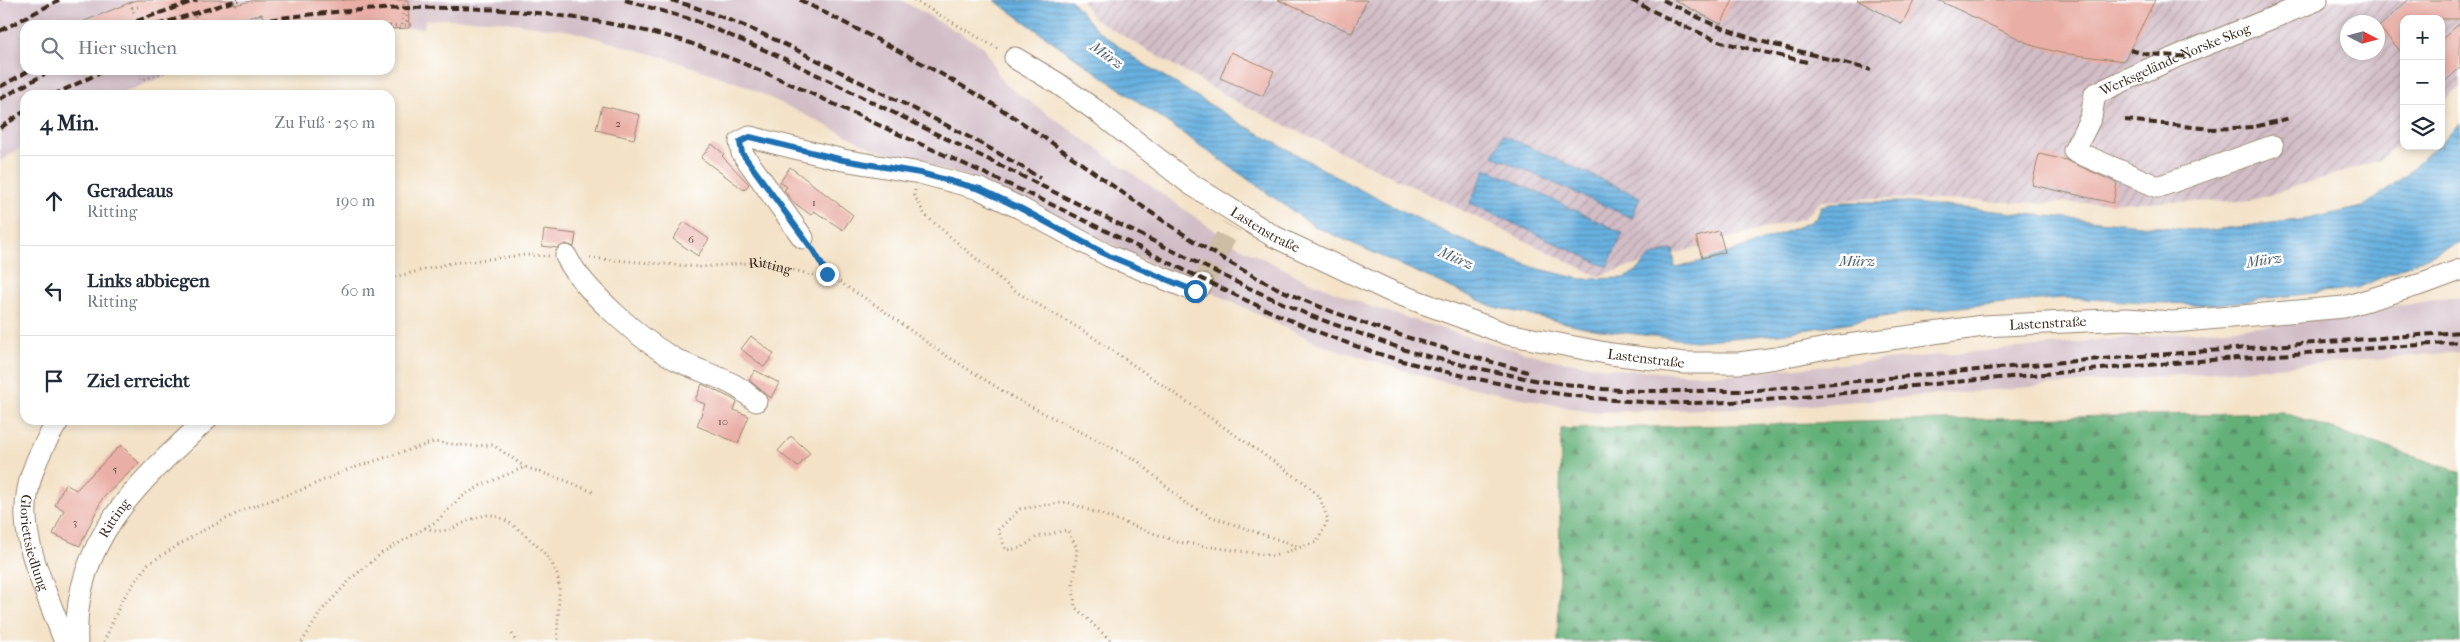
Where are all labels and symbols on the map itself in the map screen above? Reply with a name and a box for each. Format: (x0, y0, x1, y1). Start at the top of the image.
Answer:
north arrow (2340, 15, 2385, 60)
street label: Werksgelände Norske Skog (2096, 19, 2253, 100)
water label: Mürz (1086, 37, 1127, 73)
house number: 2 (615, 117, 621, 130)
house number: 1 (812, 196, 816, 209)
street label: Lastenstraße (1227, 203, 1303, 256)
house number: 6 (688, 233, 694, 246)
water label: Mürz (1435, 242, 1476, 273)
water label: Mürz (2244, 248, 2283, 272)
water label: Mürz (1838, 252, 1875, 270)
street label: Ritting (748, 253, 794, 278)
route end (816, 263, 839, 286)
route start (1184, 280, 1207, 303)
street label: Lastenstraße (2009, 312, 2087, 333)
street label: Lastenstraße (1607, 345, 1686, 371)
house number: 10 (718, 415, 728, 428)
house number: 5 (113, 463, 118, 476)
street label: Gloriettsiedlung (17, 494, 53, 594)
street label: Ritting (95, 494, 134, 541)
house number: 3 (73, 516, 77, 529)

